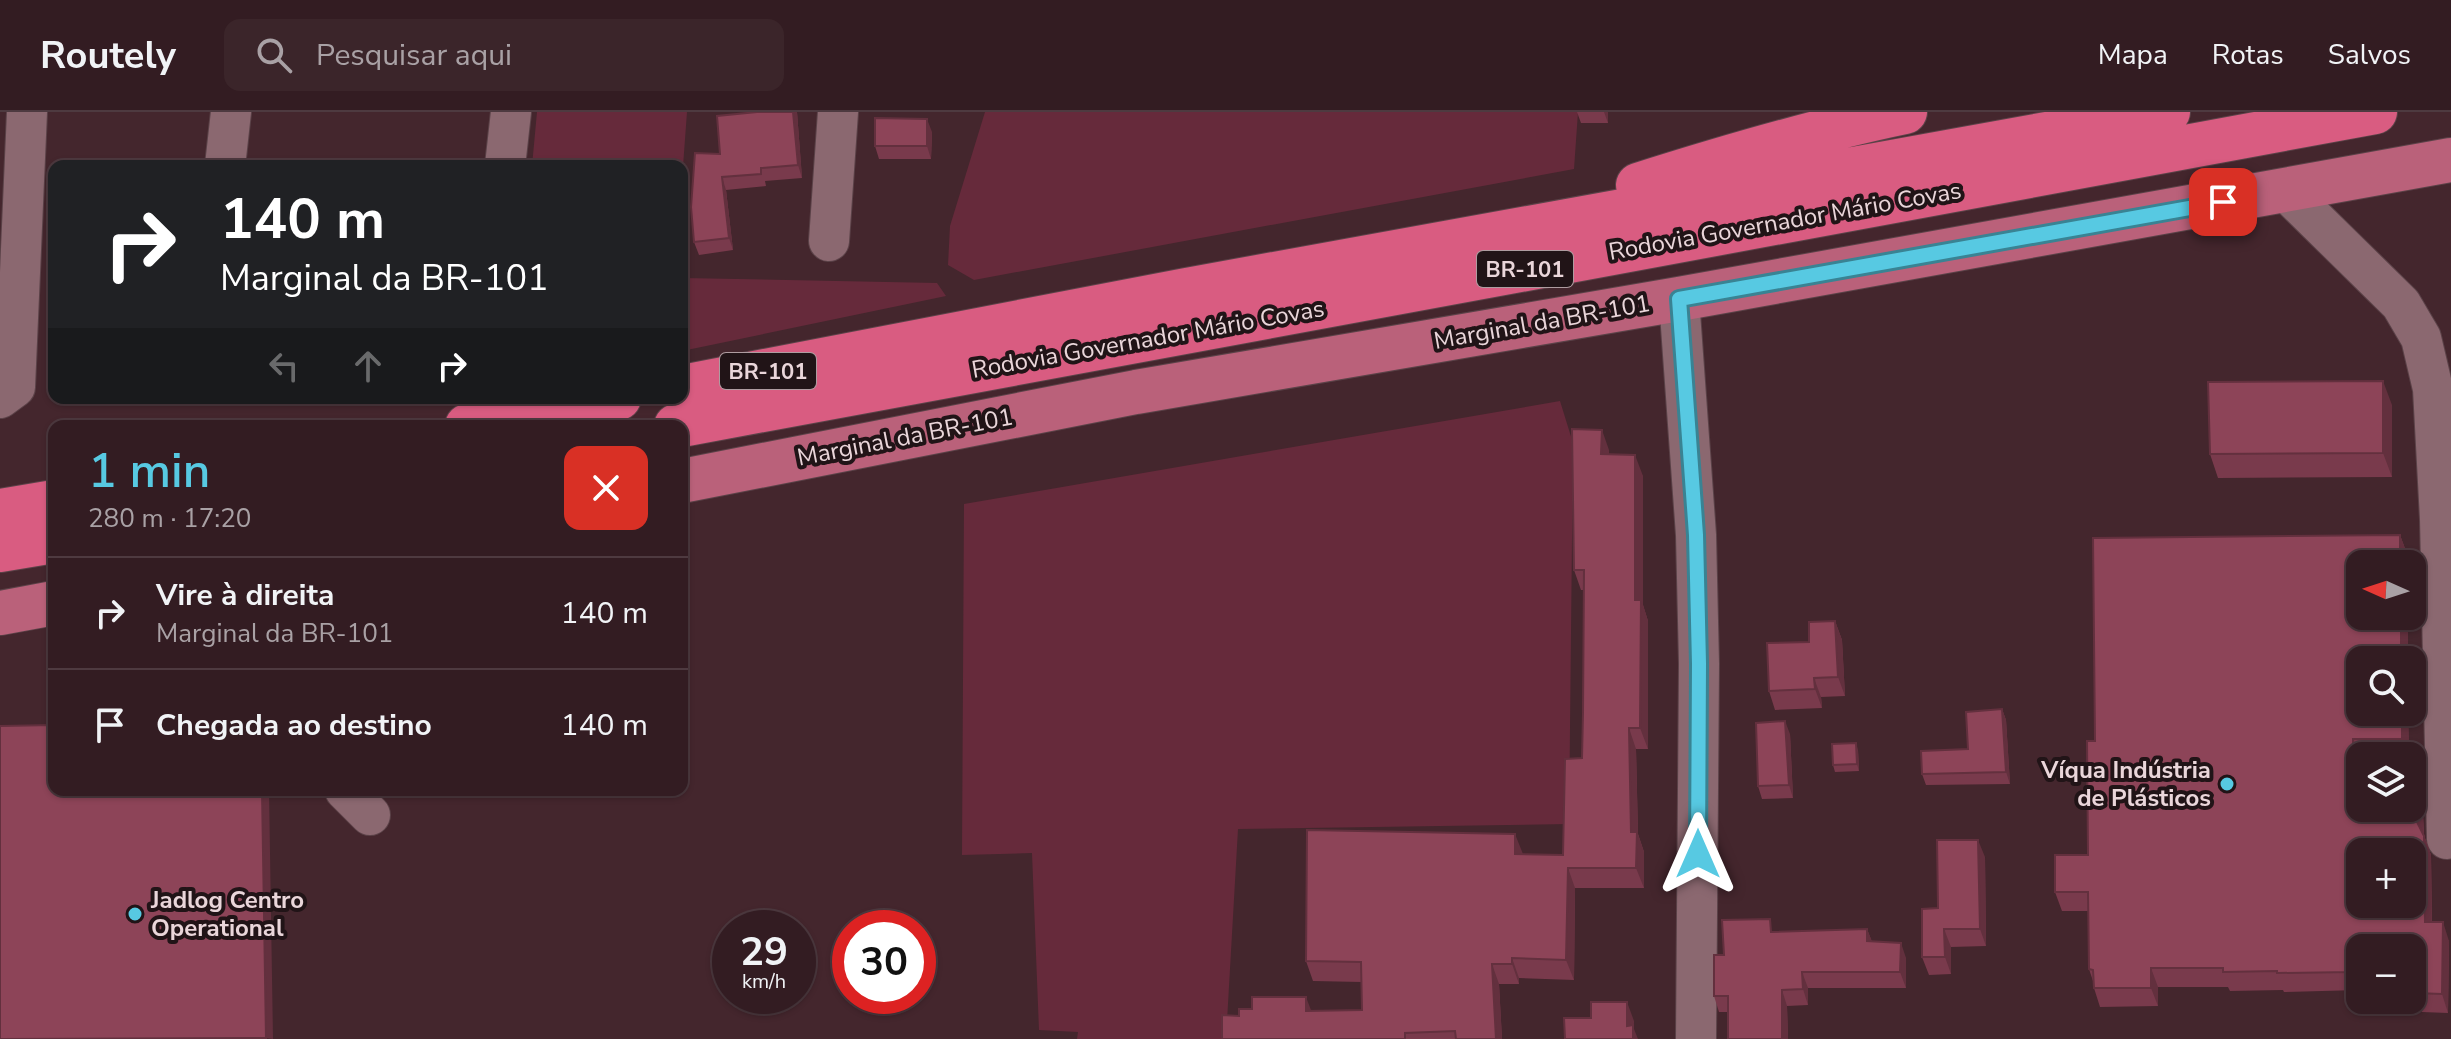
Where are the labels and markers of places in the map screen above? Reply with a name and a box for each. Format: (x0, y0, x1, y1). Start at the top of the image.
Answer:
pin (2189, 168, 2257, 236)
place label: Víqua Indústria de Plásticos (2040, 754, 2211, 814)
marker: Víqua Indústria de Plásticos (2218, 775, 2236, 793)
place label: Jadlog Centro Operational (150, 884, 304, 944)
marker: Jadlog Centro Operational (126, 905, 144, 923)

